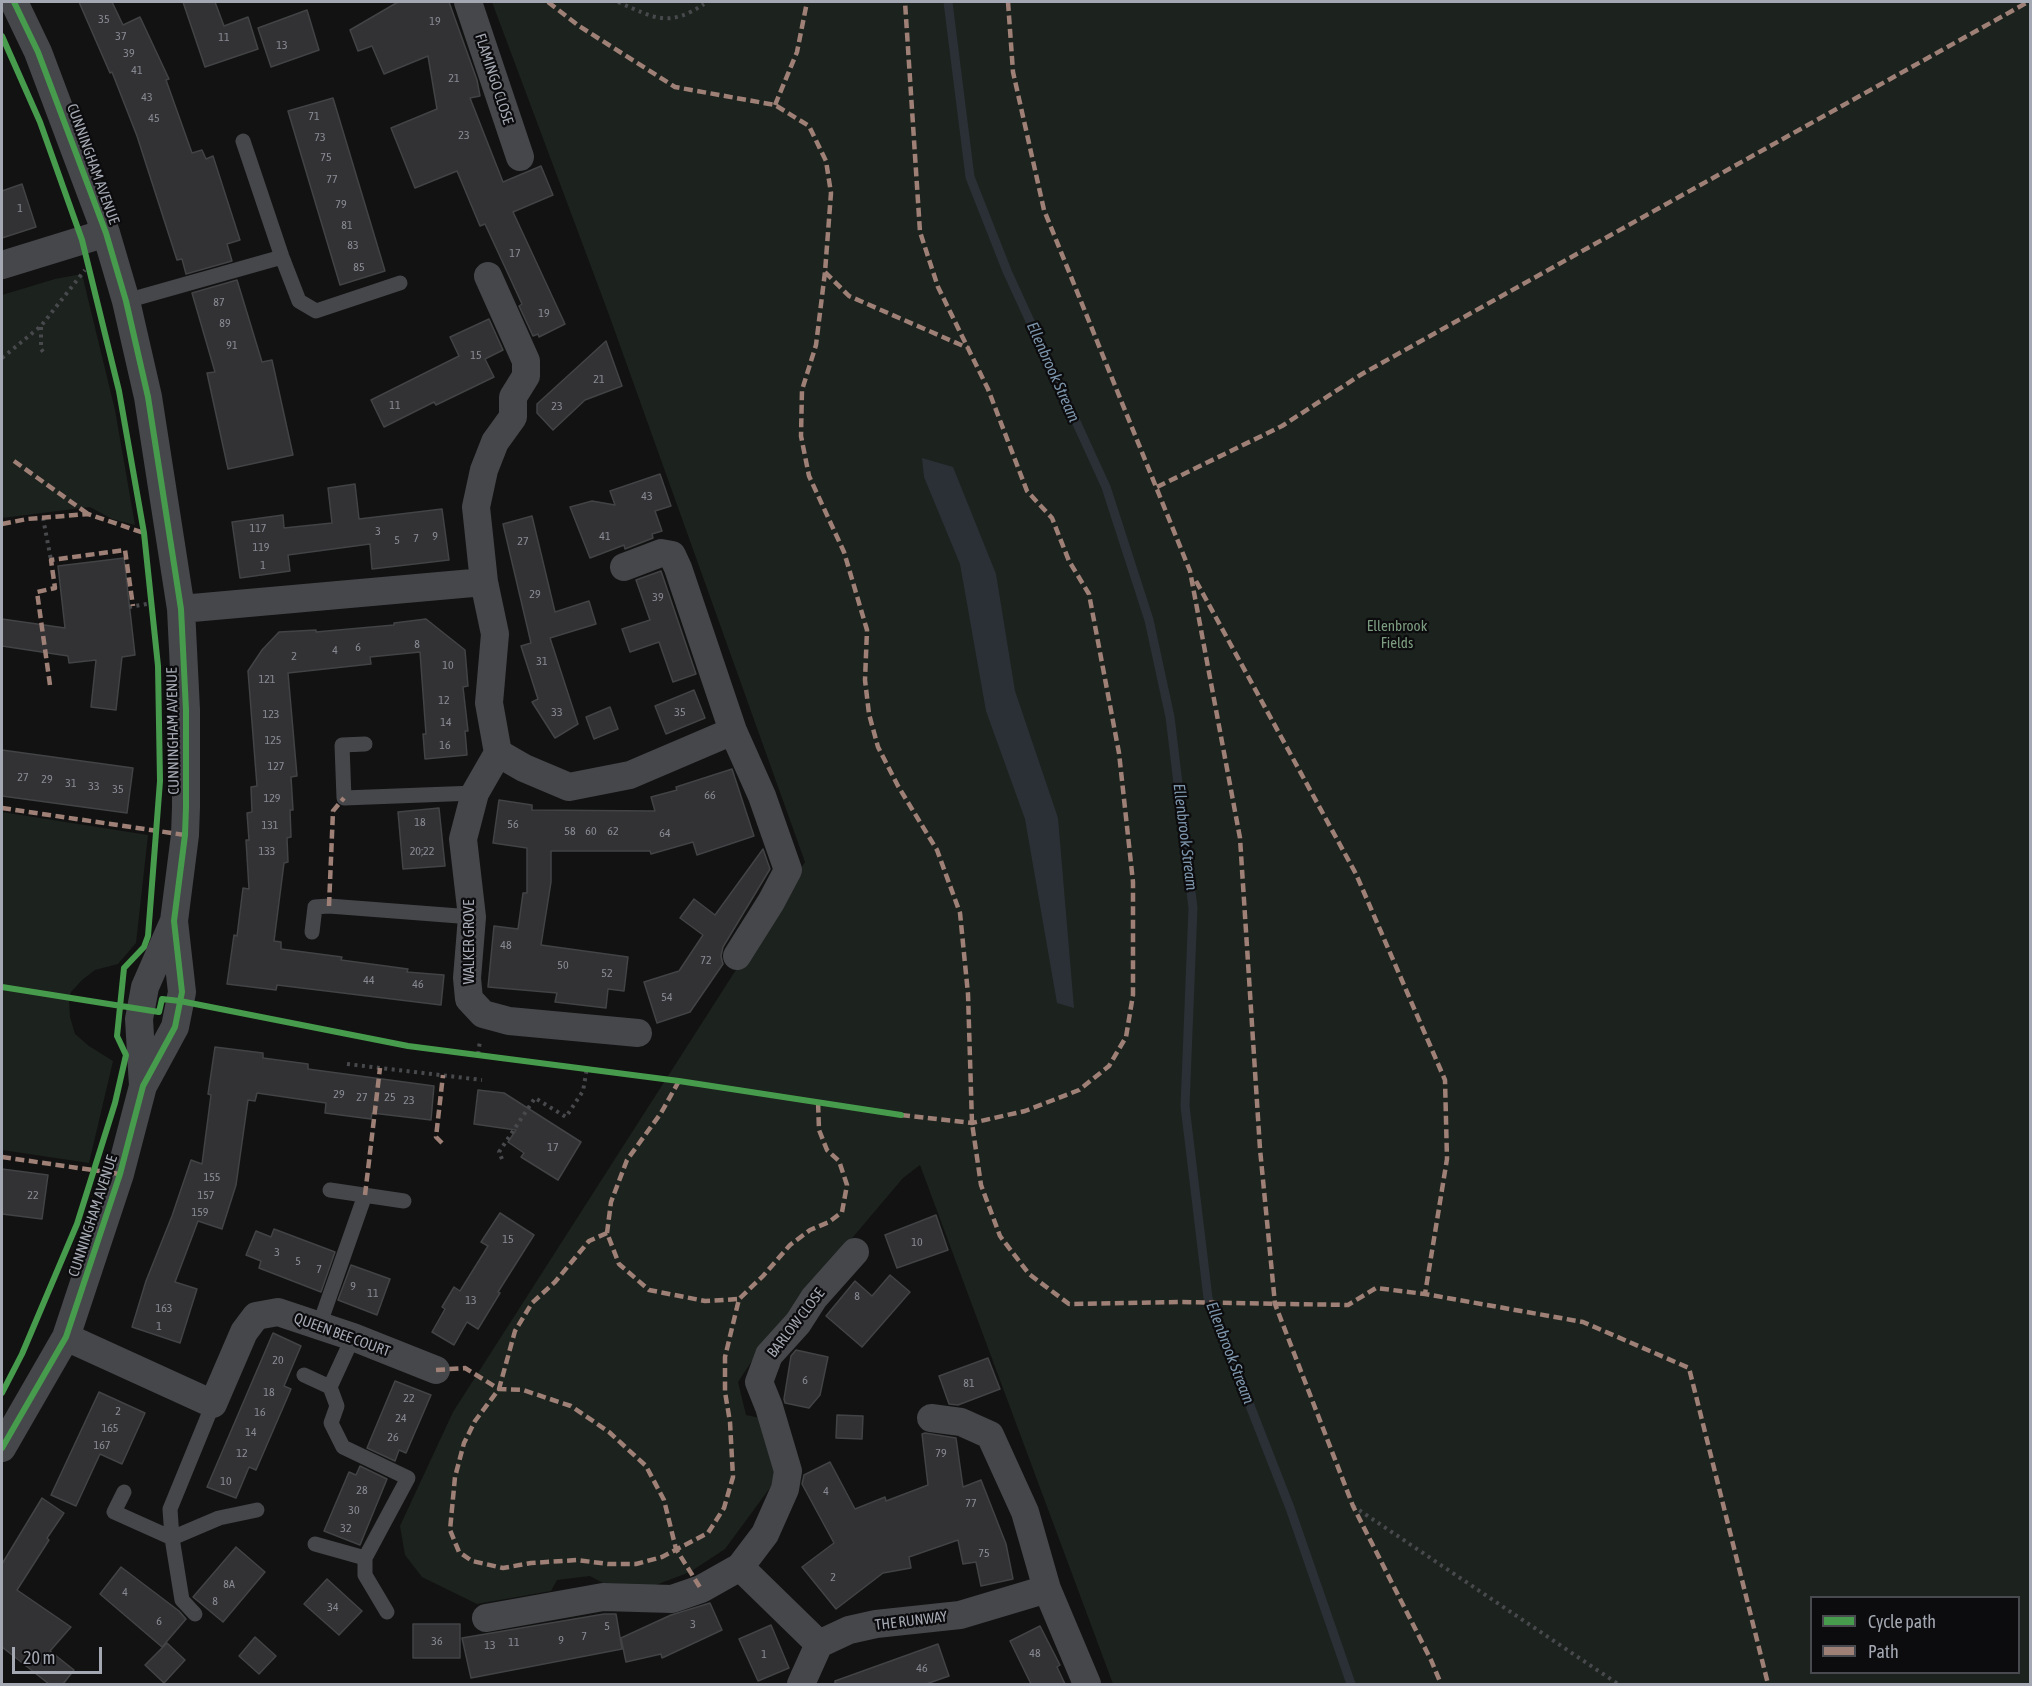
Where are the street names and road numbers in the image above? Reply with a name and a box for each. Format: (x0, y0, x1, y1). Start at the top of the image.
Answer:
street label: FLAMINGO CLOSE (471, 31, 517, 127)
street label: CUNNINGHAM AVENUE (63, 101, 123, 227)
street label: CUNNINGHAM AVENUE (163, 667, 183, 795)
street label: WALKER GROVE (460, 900, 478, 984)
street label: CUNNINGHAM AVENUE (65, 1153, 121, 1279)
street label: BARLOW CLOSE (763, 1285, 829, 1361)
street label: QUEEN BEE COURT (291, 1309, 393, 1361)
street label: THE RUNWAY (874, 1608, 948, 1634)

